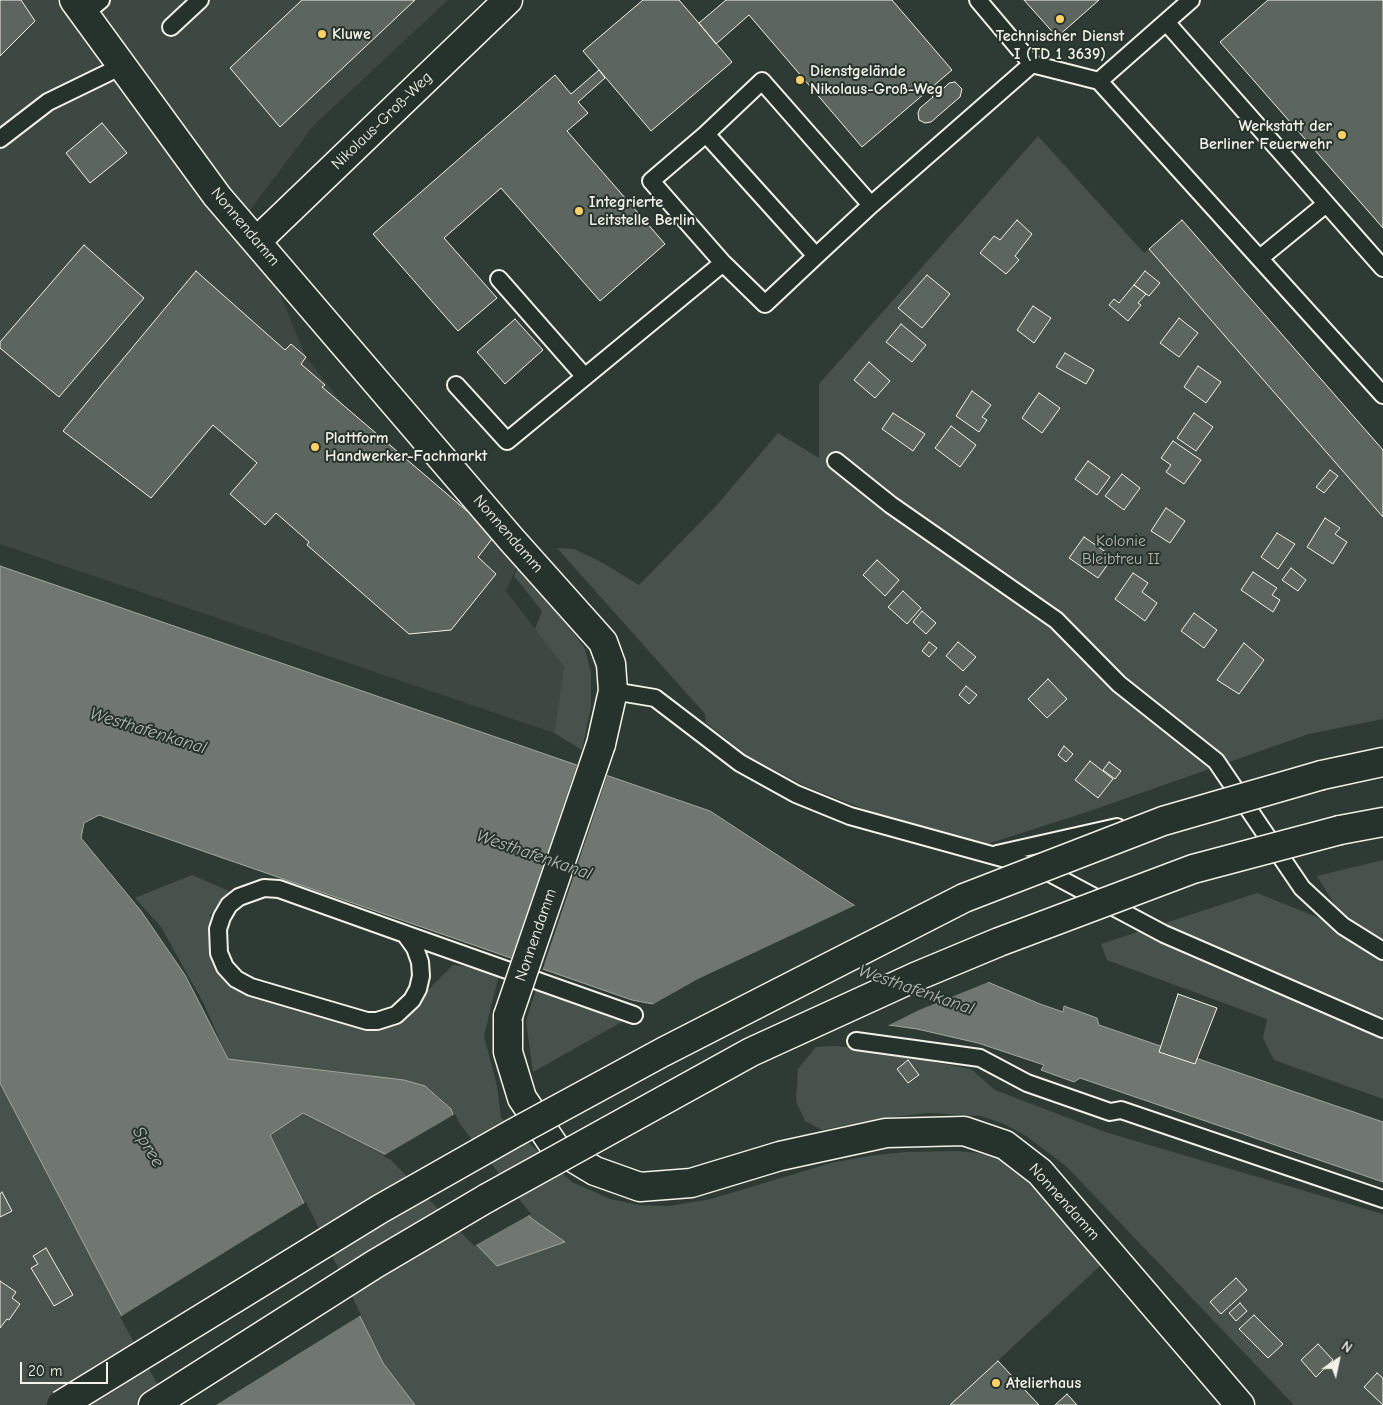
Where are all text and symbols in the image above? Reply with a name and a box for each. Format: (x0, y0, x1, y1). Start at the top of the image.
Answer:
marker: Technischer Dienst I (TD 1 3639) (1054, 13, 1066, 25)
place label: Kluwe (332, 24, 371, 44)
place label: Technischer Dienst I (TD 1 3639) (996, 26, 1124, 64)
marker: Kluwe (316, 28, 328, 40)
place label: Dienstgelände Nikolaus-Groß-Weg (810, 61, 943, 99)
street label: Nikolaus-Groß-Weg (328, 68, 436, 174)
marker: Dienstgelände Nikolaus-Groß-Weg (794, 74, 806, 86)
place label: Werkstatt der Berliner Feuerwehr (1199, 116, 1332, 154)
marker: Werkstatt der Berliner Feuerwehr (1336, 129, 1348, 141)
street label: Nonnendamm (207, 184, 283, 270)
place label: Integrierte Leitstelle Berlin (589, 192, 695, 230)
marker: Integrierte Leitstelle Berlin (573, 205, 585, 217)
place label: Plattform Handwerker-Fachmarkt (325, 428, 487, 466)
marker: Plattform Handwerker-Fachmarkt (309, 441, 321, 453)
street label: Nonnendamm (469, 491, 547, 577)
park label: Kolonie Bleibtreu II (1082, 531, 1160, 569)
water label: Westhafenkanal (87, 703, 209, 759)
water label: Westhafenkanal (473, 825, 595, 885)
street label: Nonnendamm (511, 886, 561, 984)
water label: Westhafenkanal (855, 960, 977, 1020)
water label: Spree (127, 1122, 169, 1172)
street label: Nonnendamm (1024, 1160, 1104, 1244)
north arrow (1313, 1335, 1363, 1385)
text: N (1338, 1338, 1355, 1357)
scale bar (22, 1352, 110, 1384)
text: 20 m (28, 1362, 62, 1380)
place label: Atelierhaus (1006, 1373, 1081, 1393)
marker: Atelierhaus (990, 1377, 1002, 1389)

